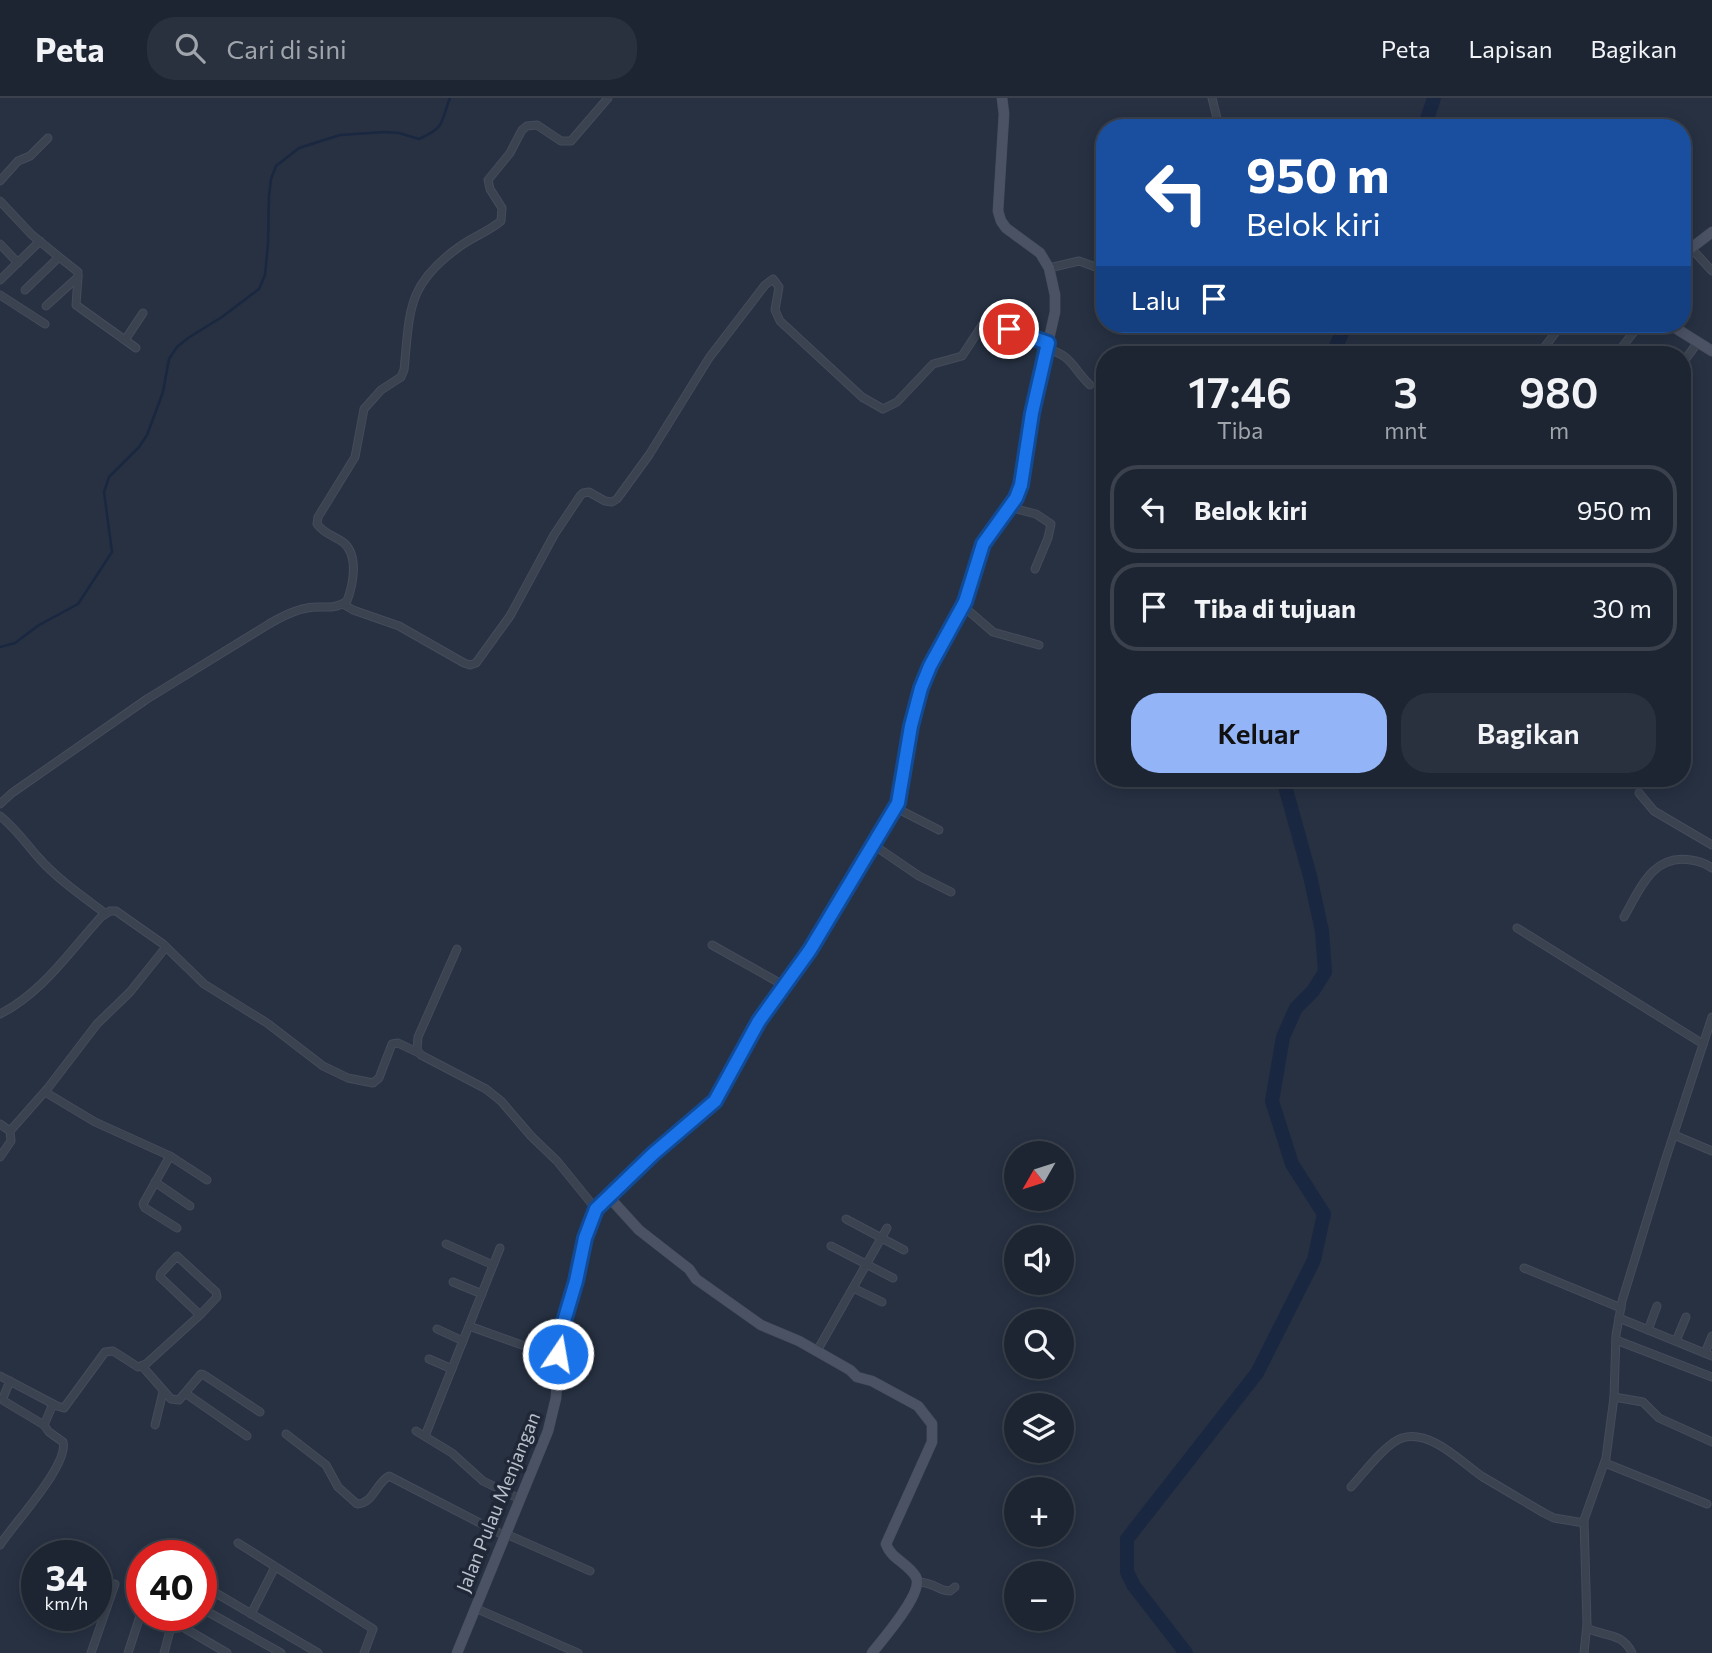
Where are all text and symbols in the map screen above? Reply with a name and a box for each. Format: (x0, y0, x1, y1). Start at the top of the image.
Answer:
search box (147, 17, 637, 80)
text: Peta (35, 28, 105, 69)
icon: search (171, 29, 209, 67)
text: Cari di sini (227, 33, 347, 64)
text: Peta (1381, 34, 1431, 63)
text: Lapisan (1469, 34, 1552, 63)
text: Bagikan (1590, 34, 1677, 63)
text: 950 m (1246, 143, 1389, 203)
icon: left (1131, 147, 1222, 238)
text: Belok kiri (1246, 203, 1381, 243)
icon: arrive (1195, 280, 1233, 318)
text: Lalu (1131, 284, 1181, 315)
pin (979, 299, 1039, 359)
icon: arrive (990, 310, 1028, 348)
text: 17:46 (1188, 365, 1292, 417)
text: 3 (1393, 365, 1418, 417)
text: 980 (1519, 365, 1599, 417)
text: Tiba (1217, 416, 1263, 444)
text: mnt (1384, 416, 1427, 444)
text: m (1549, 416, 1569, 444)
icon: left (1135, 490, 1173, 528)
text: Belok kiri (1194, 494, 1308, 525)
text: 950 m (1577, 494, 1652, 525)
icon: arrive (1135, 588, 1173, 626)
text: Tiba di tujuan (1194, 592, 1356, 623)
text: 30 m (1593, 592, 1652, 623)
button: Keluar (1131, 693, 1387, 773)
button: Bagikan (1401, 693, 1656, 773)
north arrow (1004, 1141, 1074, 1211)
map controls (1004, 1141, 1074, 1631)
button: sound (1004, 1225, 1074, 1295)
button: search (1004, 1309, 1074, 1379)
position arrow (521, 1317, 595, 1391)
button: layers (1004, 1393, 1074, 1463)
street label: Jalan Pulau Menjangan (451, 1408, 544, 1595)
button: + (1004, 1477, 1074, 1547)
speed limit sign: 40 (126, 1540, 217, 1631)
text: 34 (46, 1555, 87, 1598)
button: − (1004, 1561, 1074, 1631)
text: km/h (45, 1592, 88, 1614)

